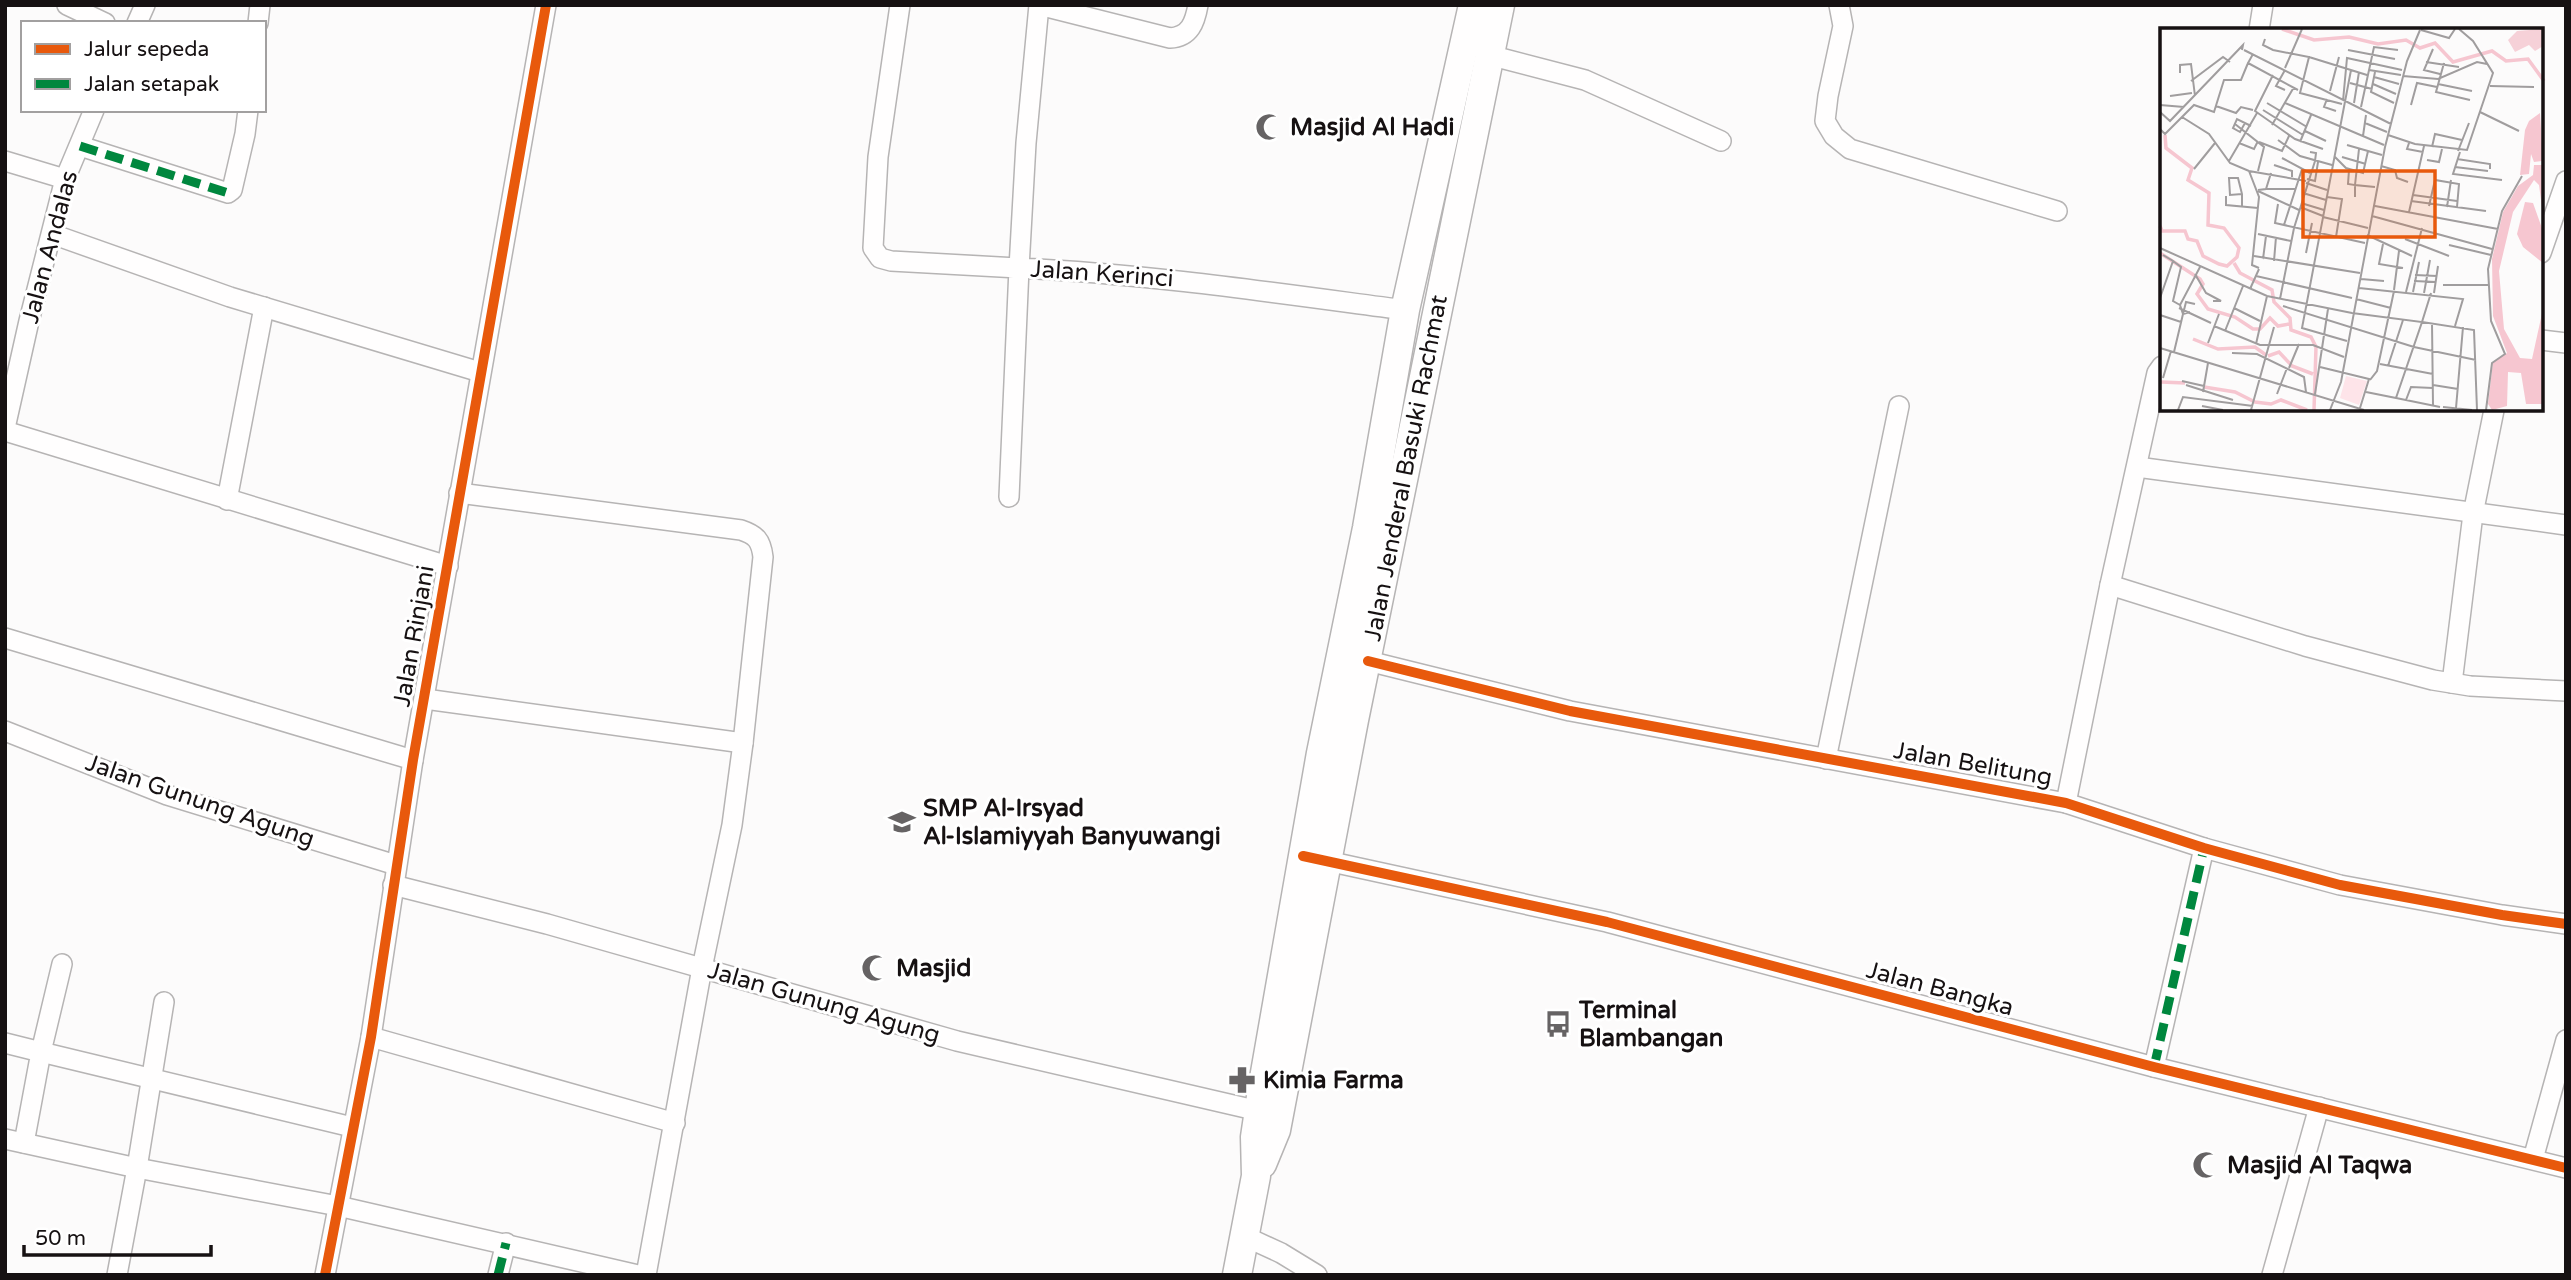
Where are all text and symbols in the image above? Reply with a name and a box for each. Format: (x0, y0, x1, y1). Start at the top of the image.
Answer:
legend (21, 21, 266, 112)
inset map (2160, 28, 2543, 411)
text: Jalur sepeda (84, 37, 209, 62)
text: Jalan setapak (84, 72, 219, 97)
mosque icon: Masjid Al Hadi (1254, 112, 1284, 142)
place label: Masjid Al Hadi (1290, 113, 1454, 142)
street label: Jalan Andalas (16, 167, 84, 327)
street label: Jalan Kerinci (1030, 255, 1174, 293)
street label: Jalan Jenderal Basuki Rachmat (1358, 292, 1454, 644)
street label: Jalan Rinjani (387, 563, 441, 709)
street label: Jalan Belitung (1891, 736, 2055, 792)
street label: Jalan Gunung Agung (82, 748, 318, 854)
place label: SMP Al-Irsyad Al-Islamiyyah Banyuwangi (923, 794, 1221, 851)
school or university icon: SMP Al-Irsyad Al-Islamiyyah Banyuwangi (887, 807, 917, 837)
mosque icon: Masjid (860, 953, 890, 983)
place label: Masjid (896, 954, 971, 983)
street label: Jalan Bangka (1863, 955, 2017, 1023)
street label: Jalan Gunung Agung (705, 956, 943, 1050)
place label: Terminal Blambangan (1578, 996, 1723, 1053)
bus stop icon: Terminal Blambangan (1543, 1009, 1573, 1039)
pharmacy icon: Kimia Farma (1227, 1065, 1257, 1095)
place label: Kimia Farma (1263, 1066, 1404, 1095)
mosque icon: Masjid Al Taqwa (2191, 1150, 2221, 1180)
place label: Masjid Al Taqwa (2227, 1151, 2412, 1180)
scale bar (24, 1214, 212, 1258)
text: 50 m (35, 1226, 86, 1251)

